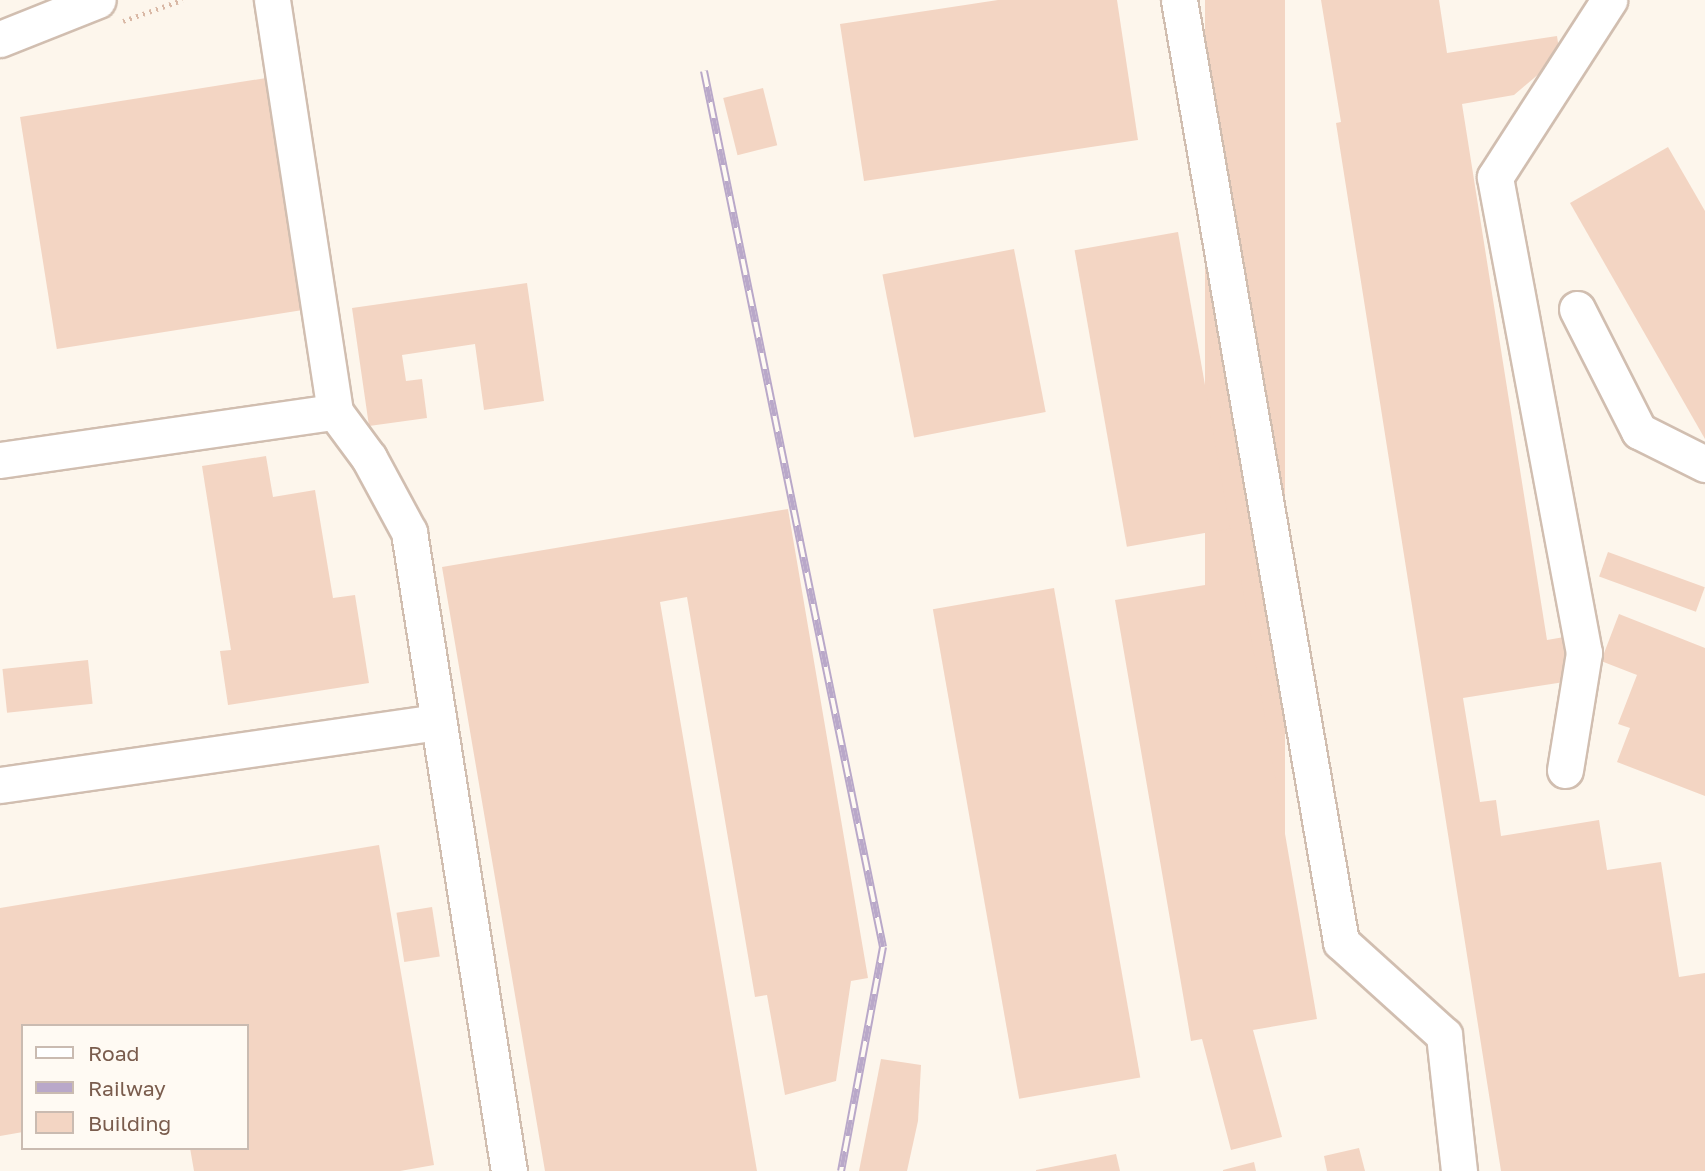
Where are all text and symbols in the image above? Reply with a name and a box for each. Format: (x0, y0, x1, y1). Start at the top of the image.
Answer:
legend (21, 1024, 248, 1150)
text: Road (88, 1040, 139, 1066)
text: Railway (88, 1075, 166, 1101)
text: Building (88, 1110, 171, 1136)

